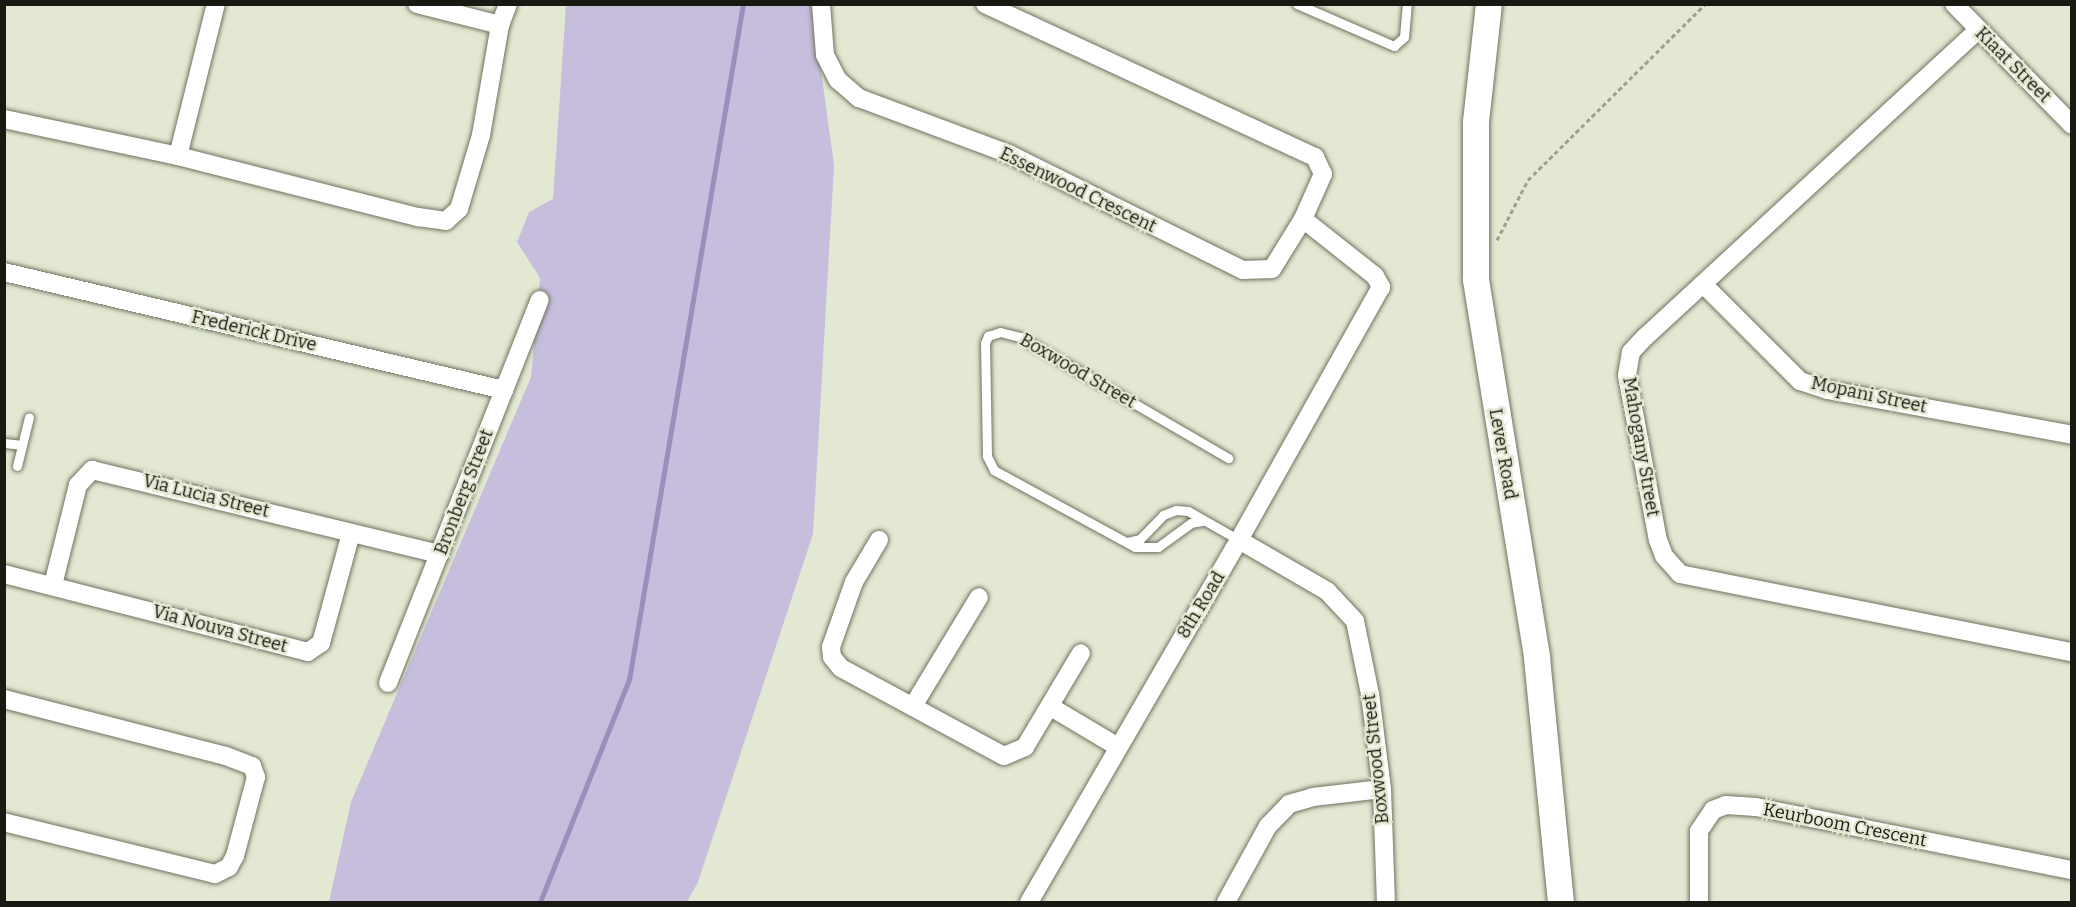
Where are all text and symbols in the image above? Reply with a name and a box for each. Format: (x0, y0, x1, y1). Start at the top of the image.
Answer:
street label: Kiaat Street (1971, 23, 2055, 107)
street label: Essenwood Crescent (996, 143, 1160, 237)
street label: Frederick Drive (189, 306, 319, 356)
street label: Boxwood Street (1016, 329, 1140, 413)
street label: Mopani Street (1809, 372, 1929, 418)
street label: Mahogany Street (1618, 375, 1664, 519)
street label: Lever Road (1484, 407, 1522, 501)
street label: Bronberg Street (430, 426, 498, 558)
street label: Via Lucia Street (141, 470, 271, 522)
street label: 8th Road (1173, 568, 1229, 642)
street label: Via Nouva Street (150, 601, 290, 657)
street label: Boxwood Street (1358, 693, 1394, 825)
street label: Keurboom Crescent (1761, 799, 1929, 851)

